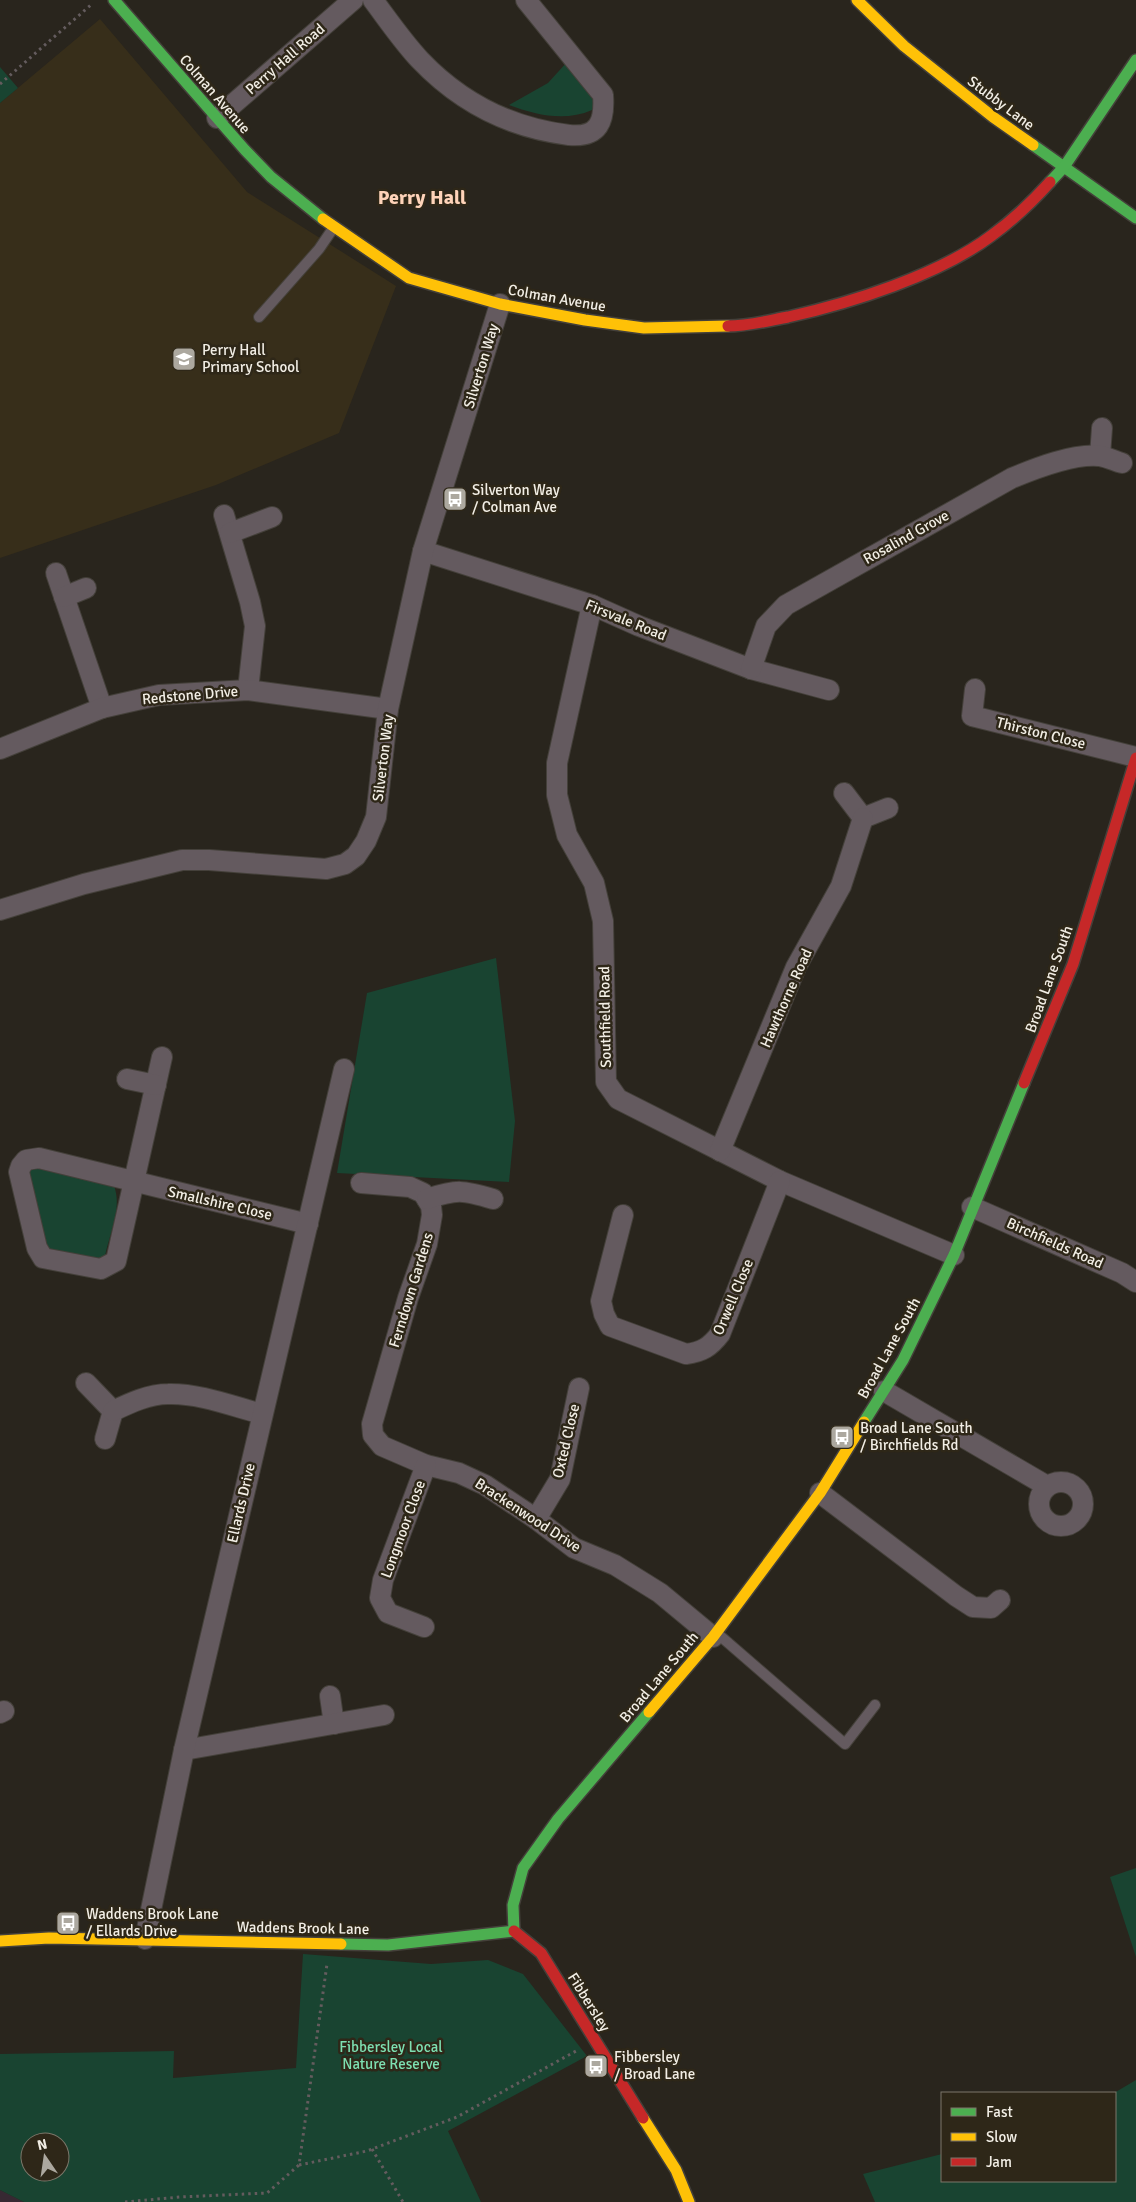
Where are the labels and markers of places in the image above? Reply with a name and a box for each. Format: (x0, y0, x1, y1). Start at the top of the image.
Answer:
place label: Perry Hall Primary School (202, 341, 299, 376)
school or university icon: Perry Hall Primary School (171, 346, 197, 372)
place label: Silverton Way / Colman Ave (472, 481, 560, 516)
bus stop icon: Silverton Way / Colman Ave (442, 486, 468, 512)
place label: Broad Lane South / Birchfields Rd (860, 1419, 973, 1454)
bus stop icon: Broad Lane South / Birchfields Rd (829, 1424, 855, 1450)
place label: Waddens Brook Lane / Ellards Drive (86, 1905, 219, 1940)
bus stop icon: Waddens Brook Lane / Ellards Drive (55, 1910, 81, 1936)
place label: Fibbersley / Broad Lane (614, 2048, 695, 2083)
bus stop icon: Fibbersley / Broad Lane (583, 2053, 609, 2079)

